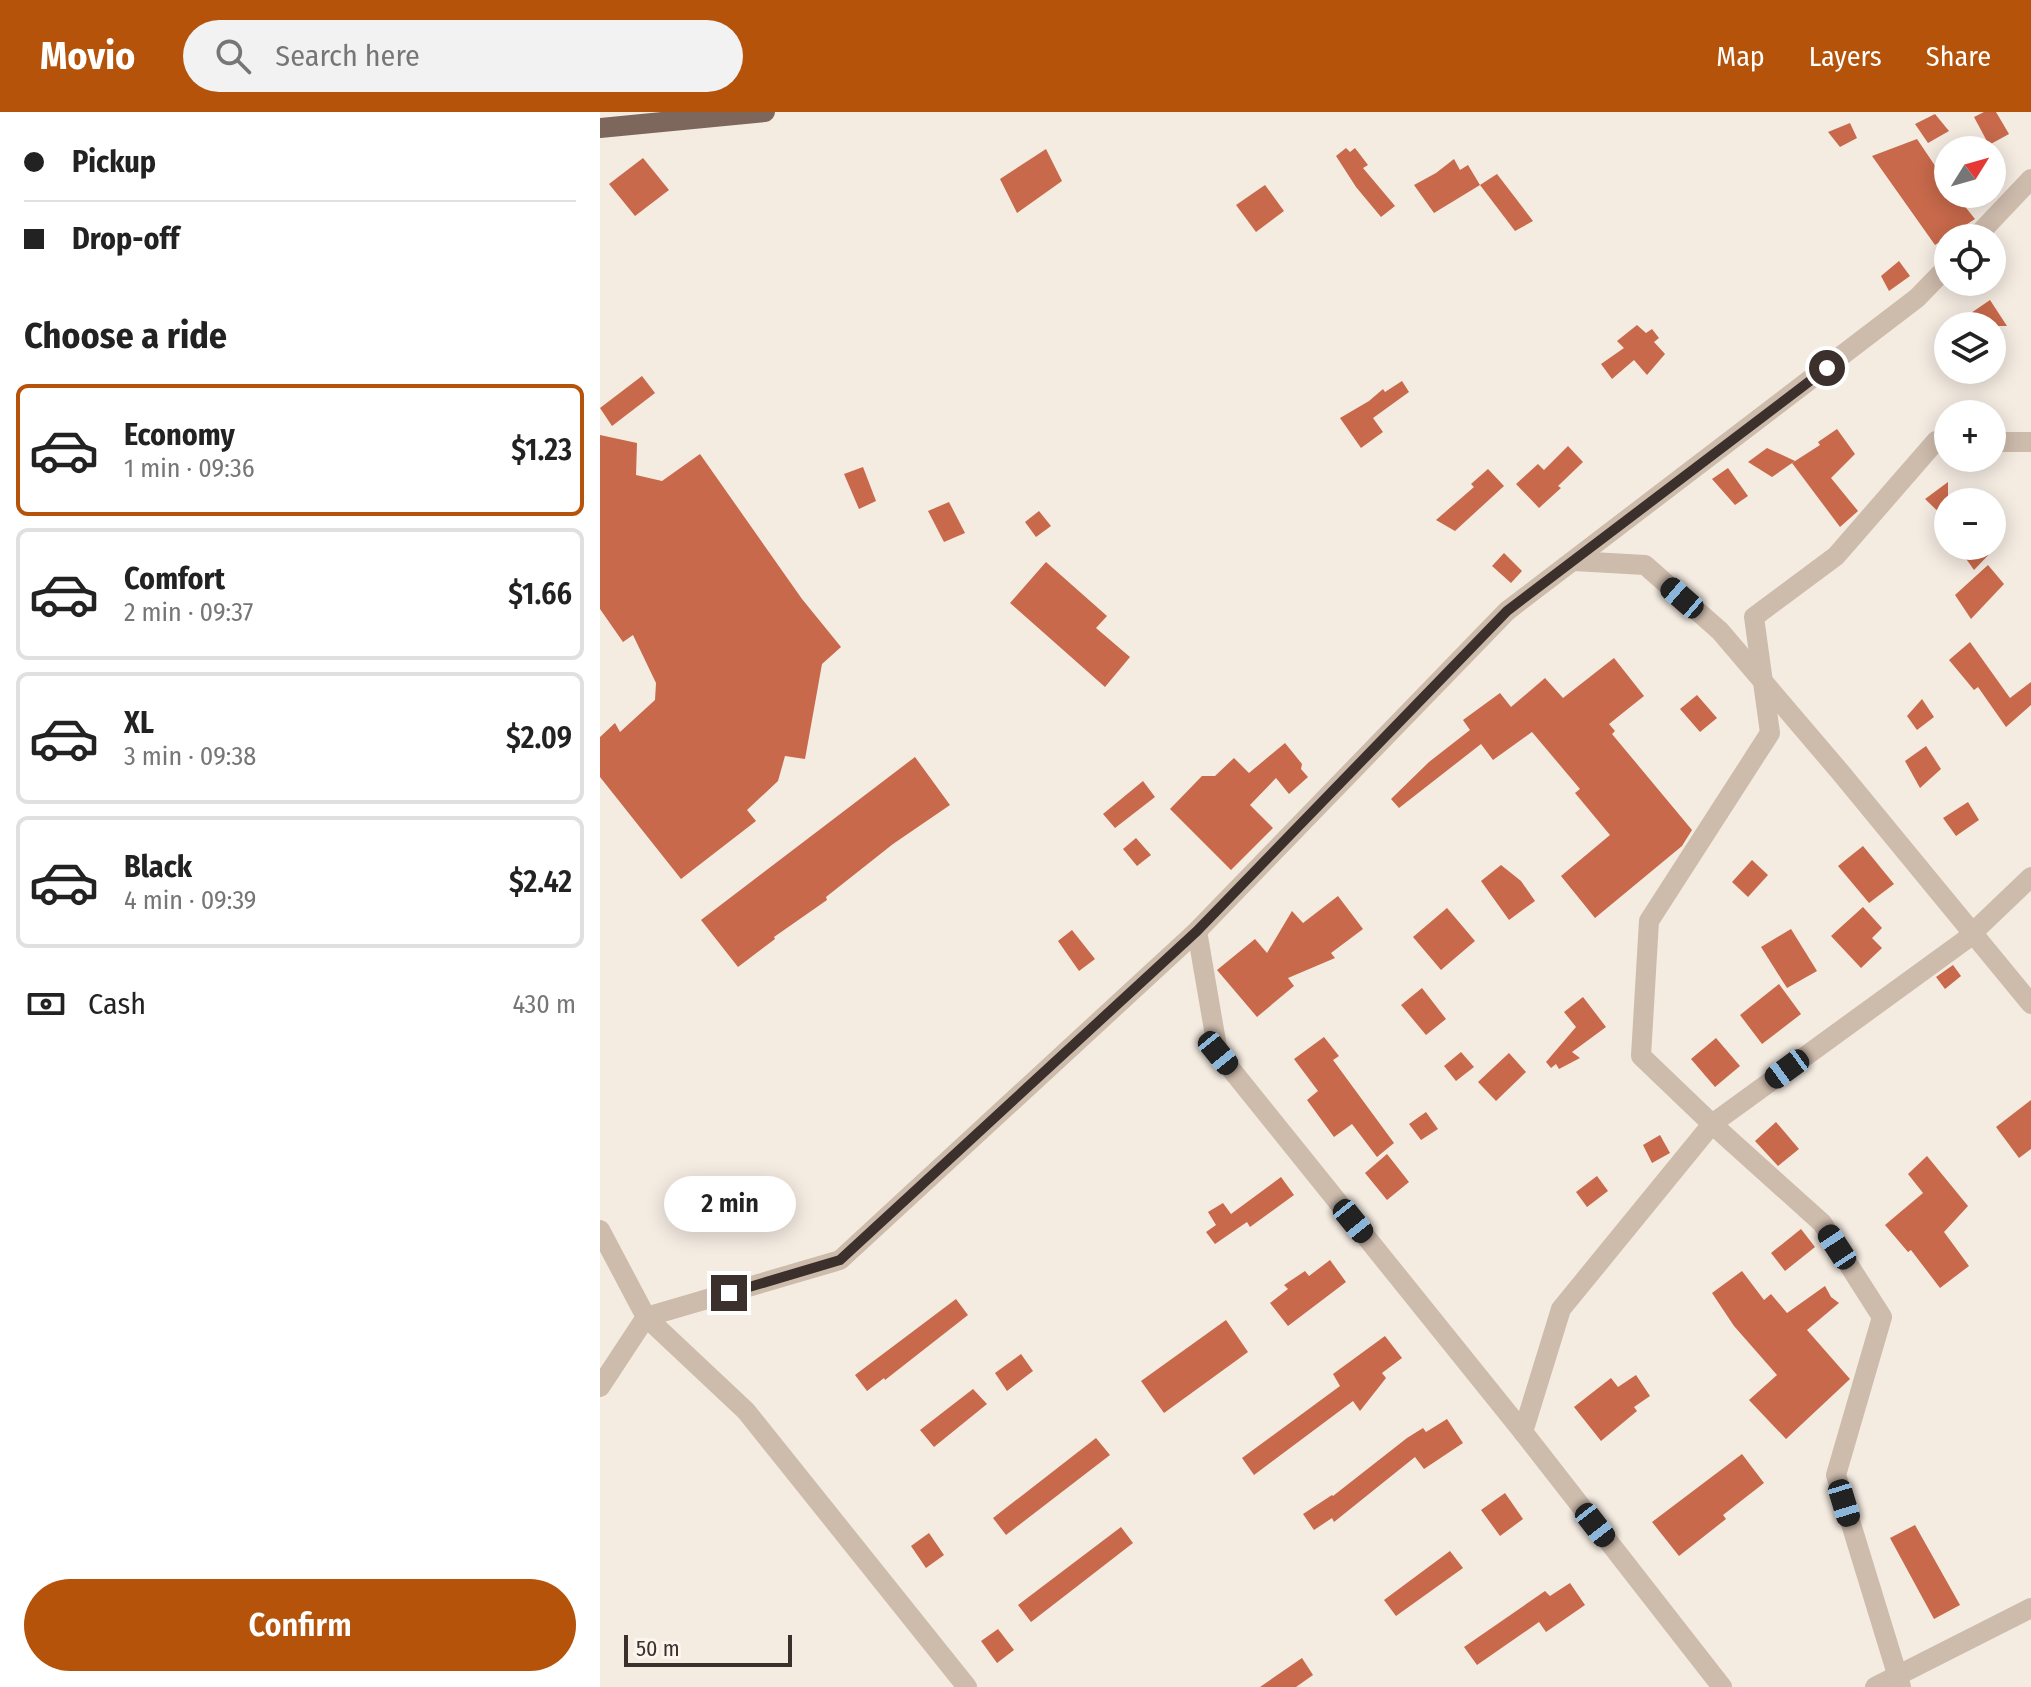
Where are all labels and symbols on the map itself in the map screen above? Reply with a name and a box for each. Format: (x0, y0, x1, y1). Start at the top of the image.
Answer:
north arrow (1934, 136, 2006, 208)
route start (1809, 350, 1845, 386)
car (1656, 573, 1708, 623)
car (1194, 1027, 1242, 1079)
car (1761, 1045, 1813, 1093)
callout: 2 min (663, 1177, 795, 1233)
car (1329, 1195, 1377, 1247)
car (1814, 1220, 1860, 1274)
route end (711, 1275, 747, 1311)
car (1826, 1477, 1862, 1529)
car (1571, 1499, 1619, 1551)
scale bar (624, 1631, 792, 1667)

